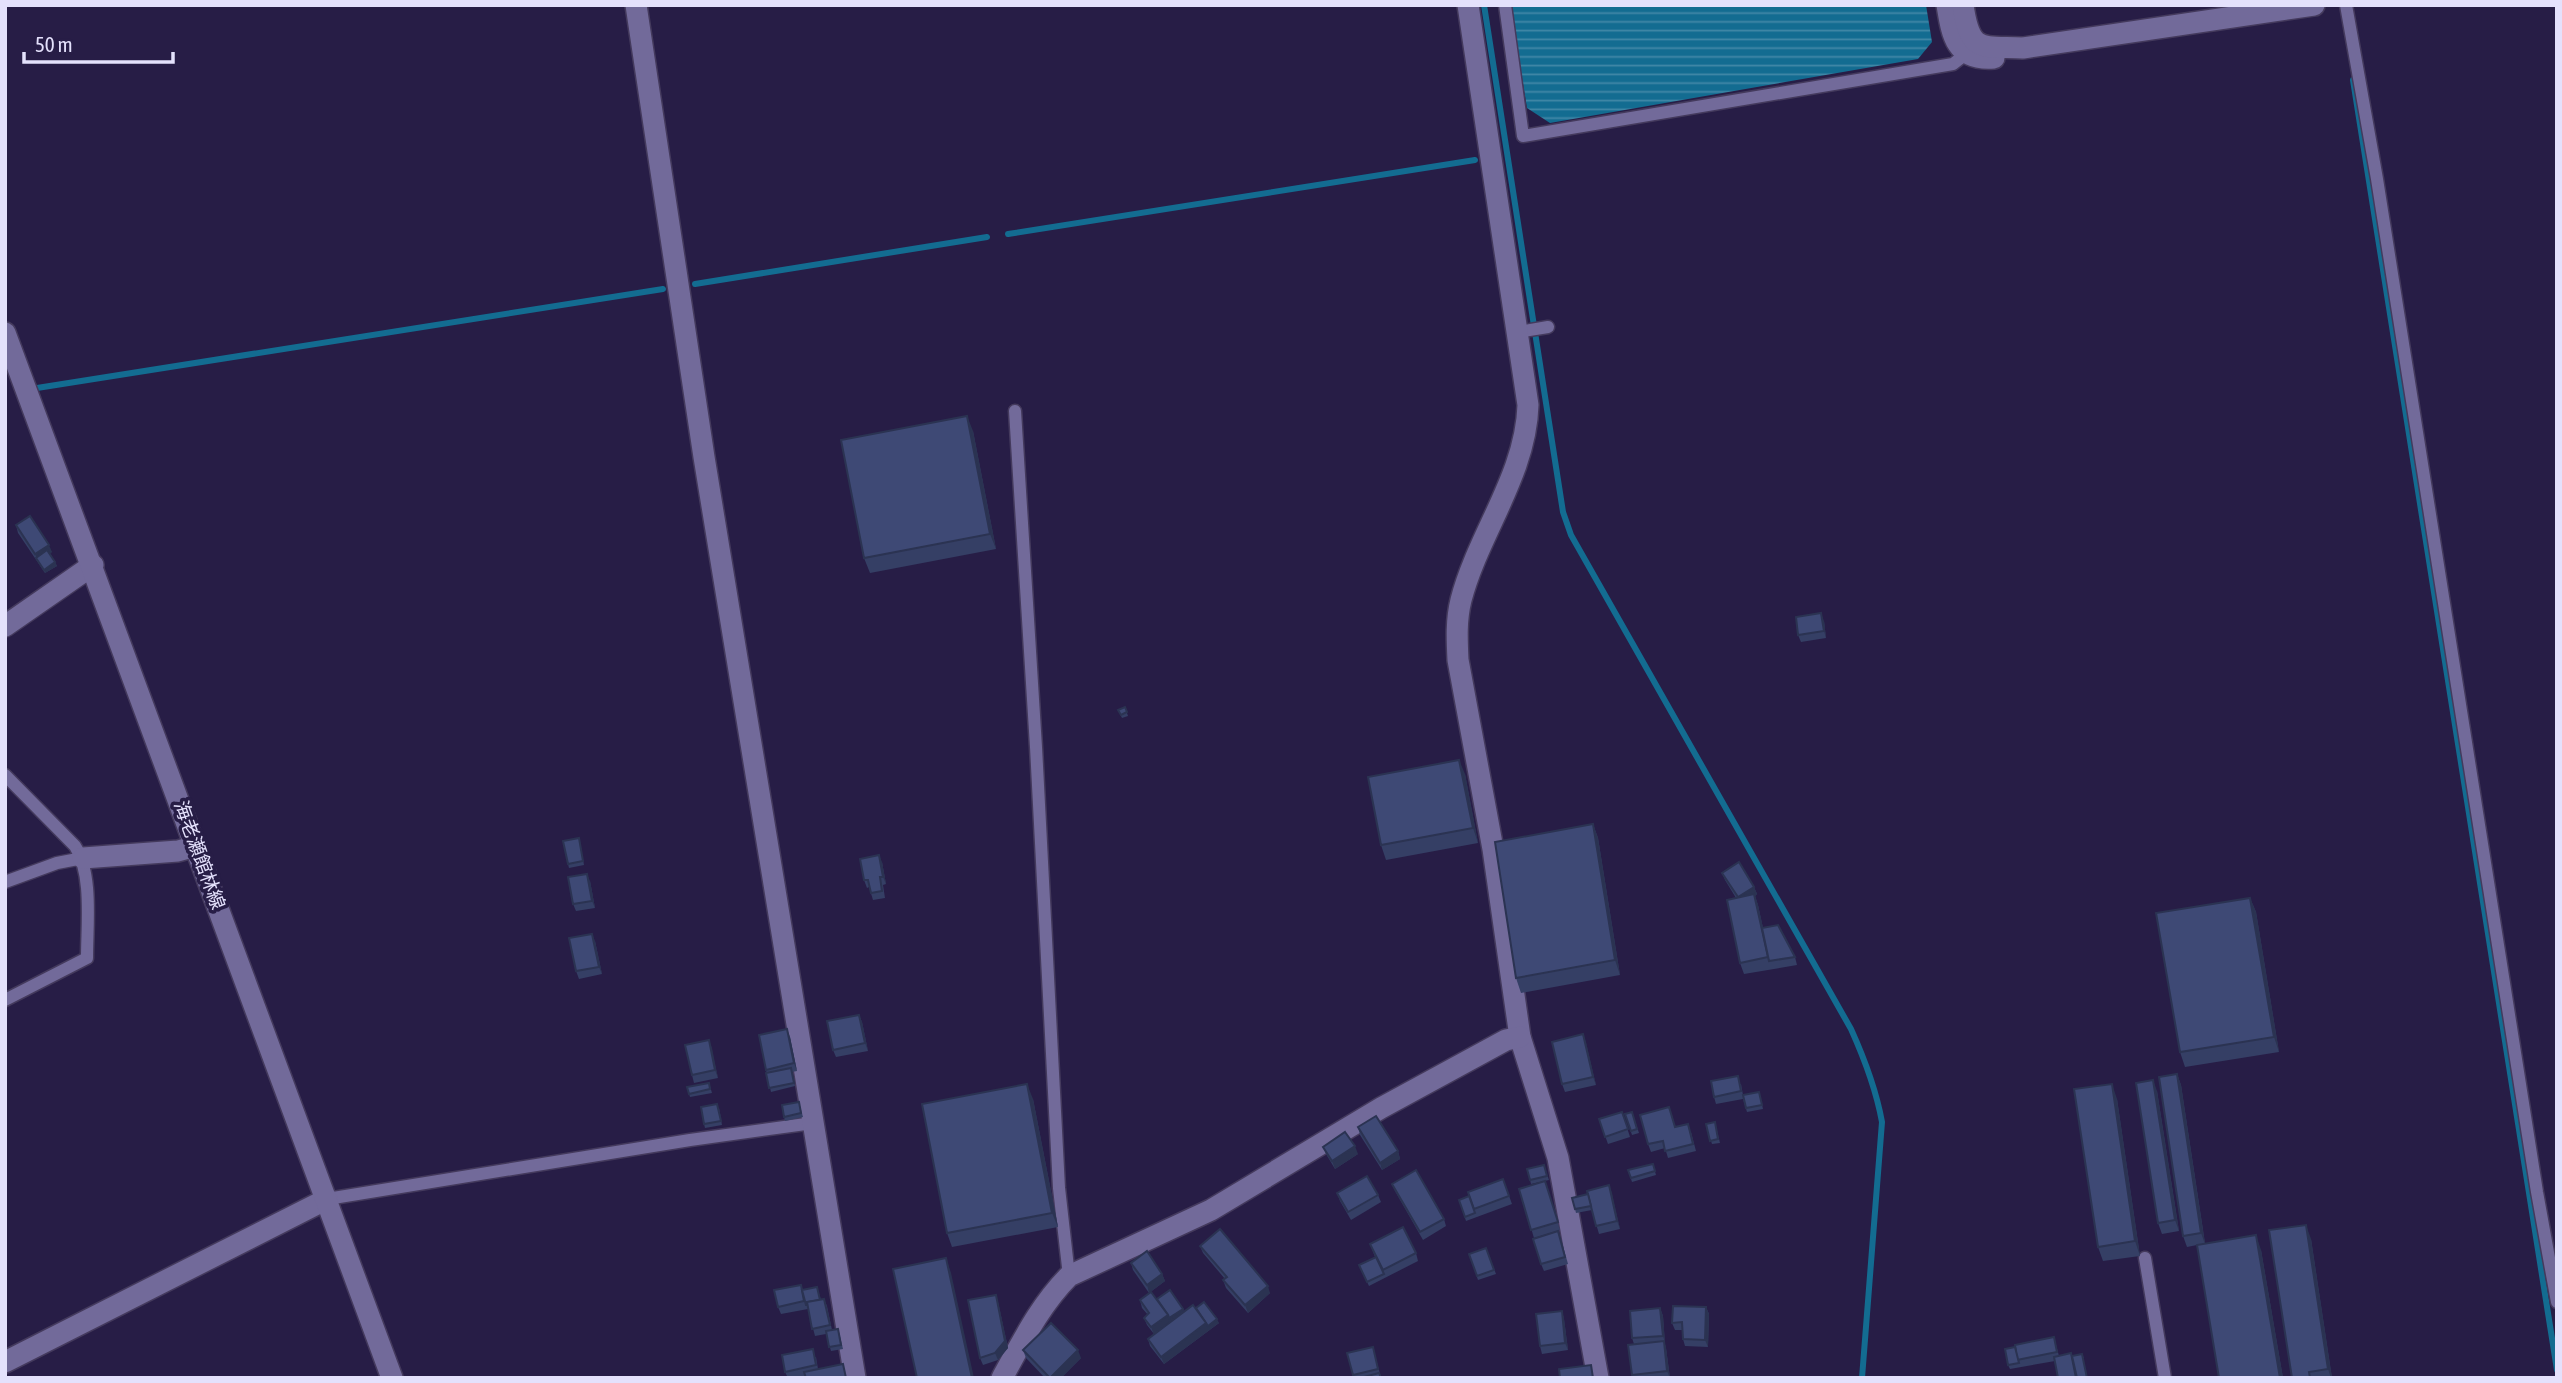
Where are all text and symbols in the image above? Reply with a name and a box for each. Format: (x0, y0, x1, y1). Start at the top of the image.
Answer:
scale bar (24, 21, 173, 65)
text: 50 m (35, 32, 73, 56)
street label: 海老瀬館林線 (170, 798, 230, 912)

